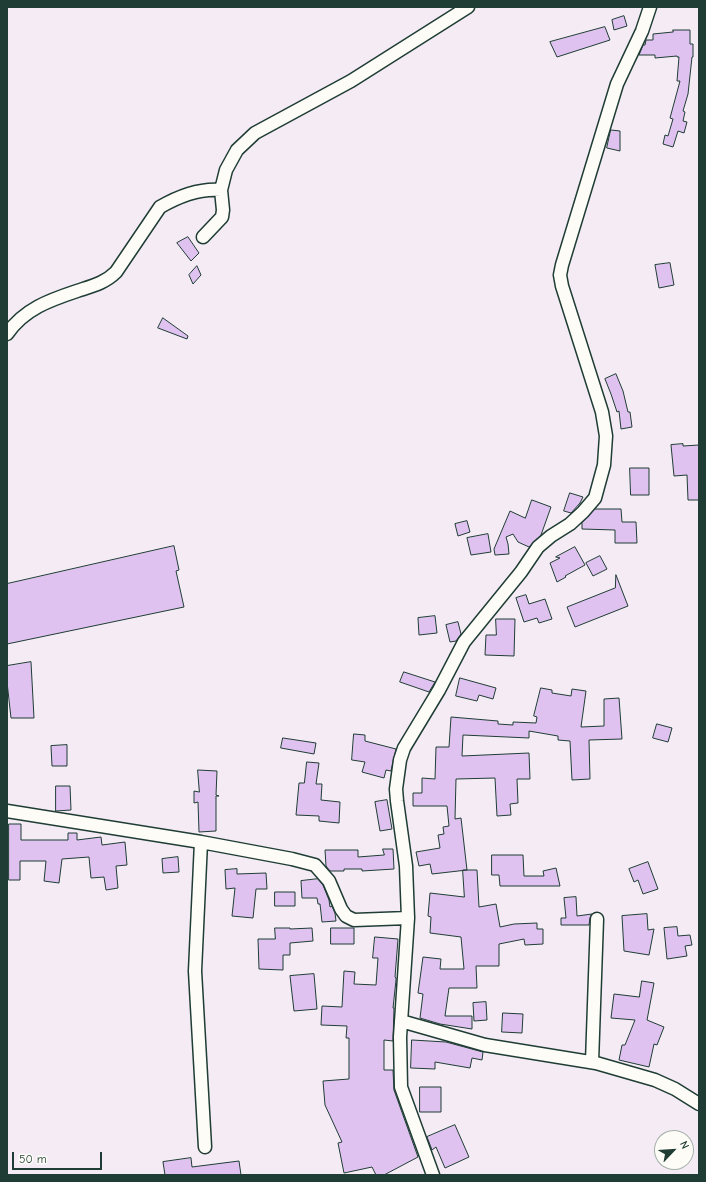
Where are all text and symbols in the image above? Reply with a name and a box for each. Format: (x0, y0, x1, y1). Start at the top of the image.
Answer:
north arrow (654, 1130, 694, 1170)
text: N (677, 1139, 692, 1151)
scale bar (14, 1144, 104, 1170)
text: 50 m (19, 1152, 47, 1166)

